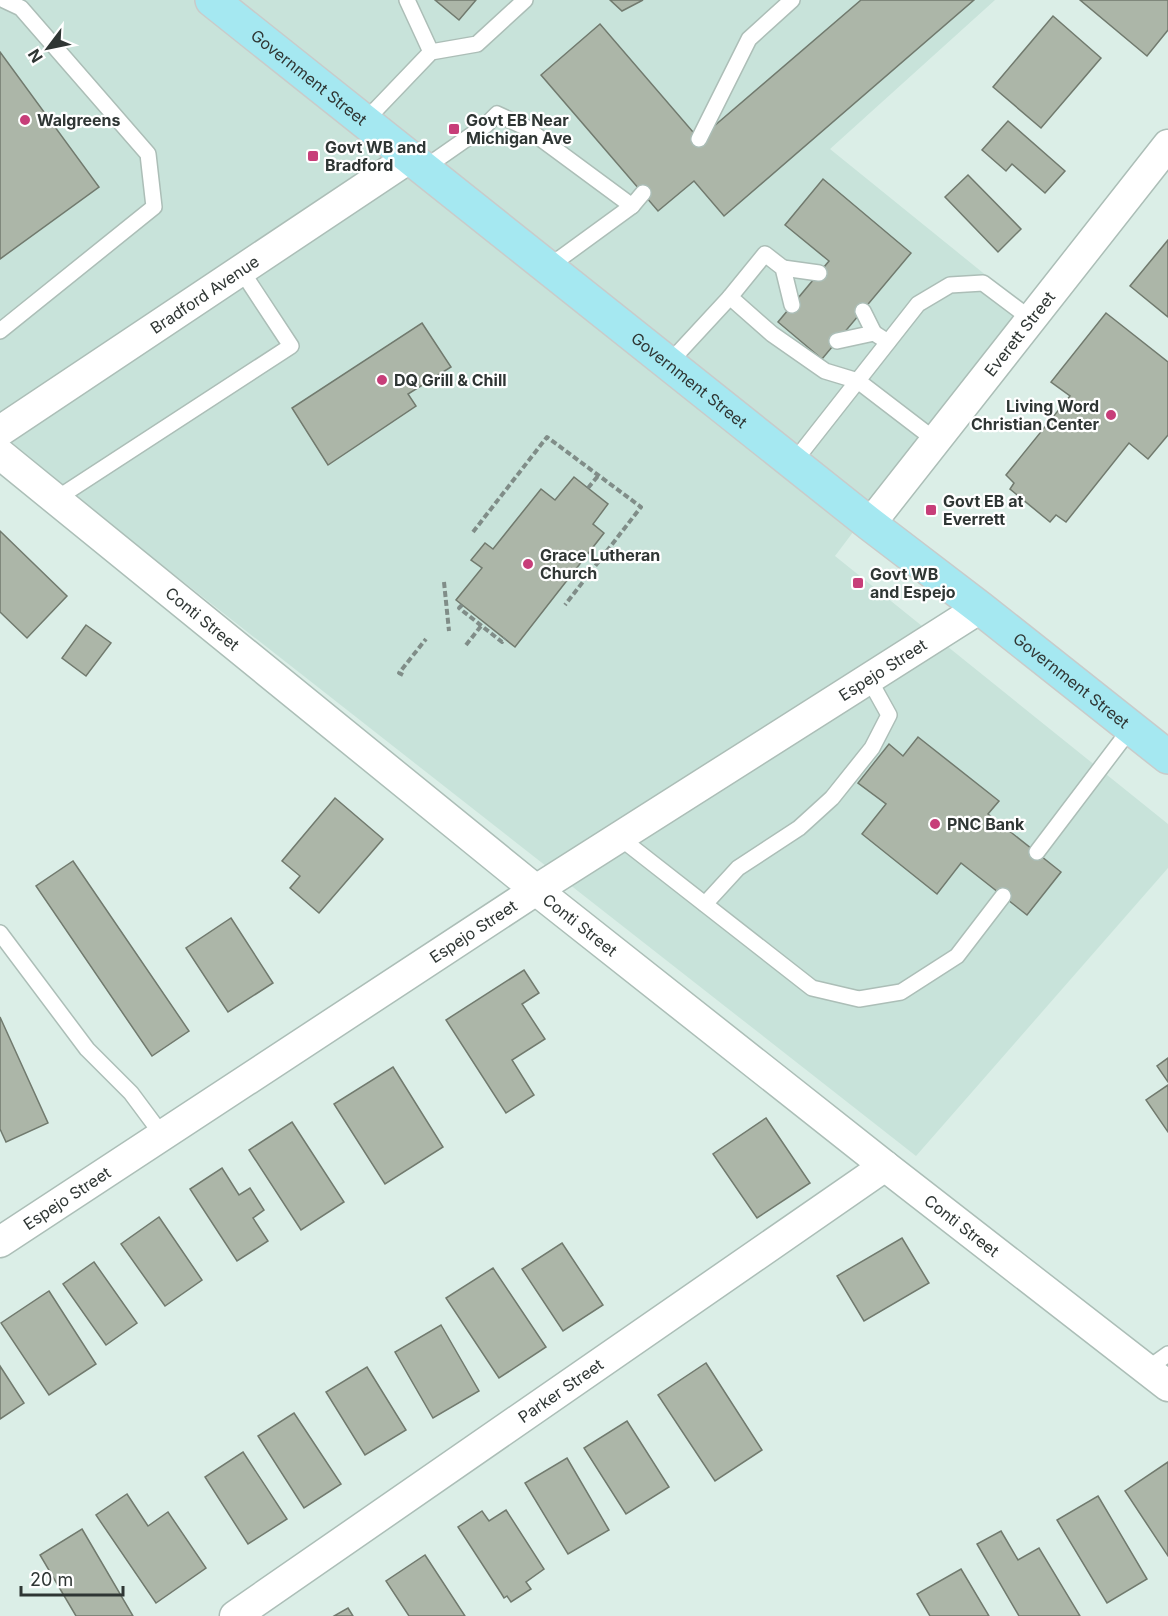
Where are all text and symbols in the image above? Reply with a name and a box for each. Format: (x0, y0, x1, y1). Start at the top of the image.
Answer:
north arrow (18, 18, 78, 78)
street label: Government Street (247, 25, 371, 130)
text: N (24, 45, 47, 66)
place label: Walgreens (37, 110, 121, 130)
place label: Govt EB Near Michigan Ave (466, 110, 572, 148)
marker: Walgreens (18, 113, 32, 127)
marker: Govt EB Near Michigan Ave (447, 122, 461, 136)
place label: Govt WB and Bradford (325, 137, 426, 175)
marker: Govt WB and Bradford (306, 149, 320, 163)
street label: Bradford Avenue (146, 251, 263, 338)
street label: Everett Street (980, 287, 1059, 380)
street label: Government Street (627, 328, 751, 432)
place label: DQ Grill & Chill (394, 370, 507, 390)
marker: DQ Grill & Chill (375, 373, 389, 387)
place label: Living Word Christian Center (971, 396, 1099, 434)
marker: Living Word Christian Center (1104, 408, 1118, 422)
place label: Govt EB at Everrett (943, 491, 1023, 529)
marker: Govt EB at Everrett (924, 503, 938, 517)
place label: Grace Lutheran Church (540, 545, 660, 583)
marker: Grace Lutheran Church (521, 557, 535, 571)
place label: Govt WB and Espejo (870, 564, 956, 602)
marker: Govt WB and Espejo (851, 576, 865, 590)
street label: Conti Street (161, 583, 243, 655)
street label: Government Street (1009, 628, 1133, 732)
street label: Espejo Street (835, 634, 930, 705)
place label: PNC Bank (947, 814, 1025, 834)
marker: PNC Bank (928, 817, 942, 831)
street label: Conti Street (539, 889, 621, 960)
street label: Espejo Street (426, 895, 521, 967)
street label: Espejo Street (19, 1162, 114, 1234)
street label: Conti Street (920, 1190, 1003, 1261)
street label: Parker Street (514, 1354, 607, 1427)
scale bar (21, 1559, 123, 1597)
text: 20 m (30, 1569, 73, 1590)

